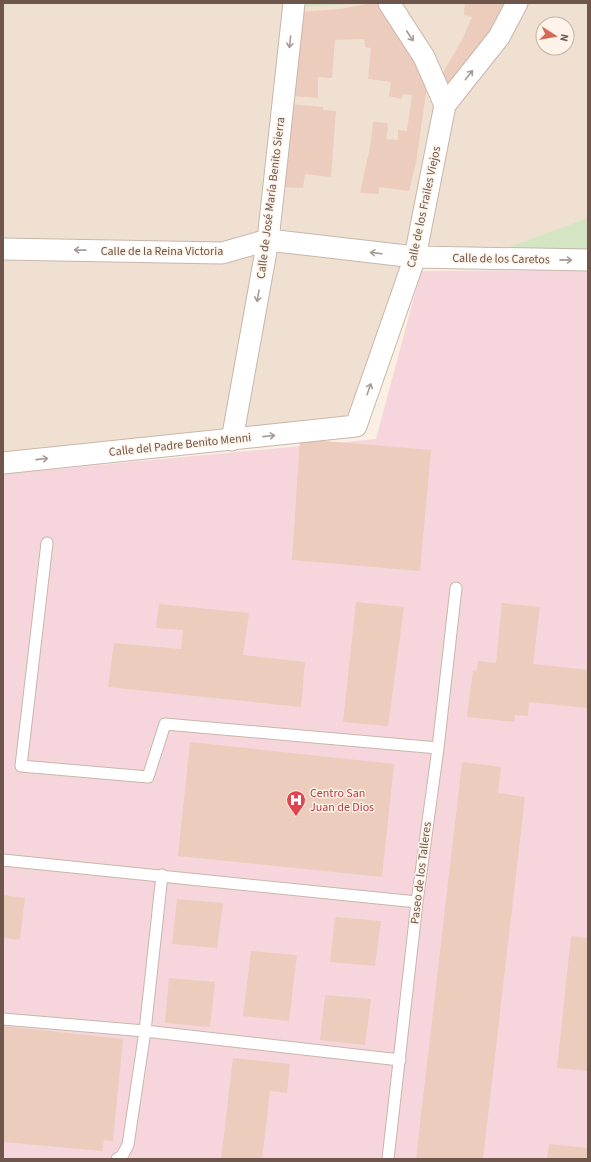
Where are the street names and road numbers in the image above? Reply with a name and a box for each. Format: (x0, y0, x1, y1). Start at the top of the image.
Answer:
street label: Calle de José María Benito Sierra (253, 116, 289, 280)
street label: Calle de los Frailes Viejos (403, 145, 445, 269)
street label: Calle de la Reina Victoria (101, 243, 223, 260)
street label: Calle de los Caretos (452, 250, 550, 268)
street label: Calle del Padre Benito Menni (108, 429, 252, 461)
street label: Paseo de los Talleres (406, 821, 436, 925)

